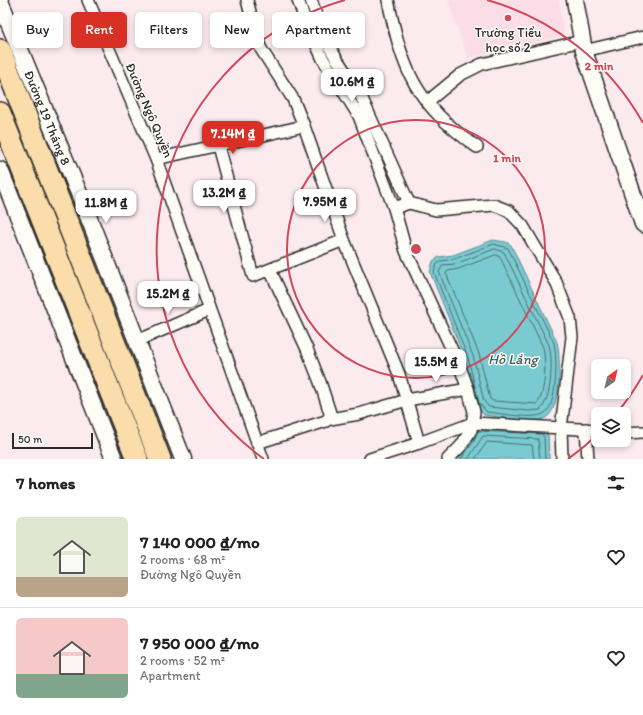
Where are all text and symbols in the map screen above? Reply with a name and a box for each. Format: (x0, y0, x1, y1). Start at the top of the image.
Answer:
chip: Buy (12, 12, 63, 48)
chip: Rent (71, 12, 127, 48)
chip: Filters (135, 12, 202, 48)
chip: New (210, 12, 264, 48)
chip: Apartment (272, 12, 365, 48)
marker: Trường Tiểu học số 2 (503, 13, 513, 23)
place label: Trường Tiểu học số 2 (475, 25, 541, 55)
text: 2 min (585, 59, 614, 73)
street label: Đường Ngô Quyền (123, 61, 176, 160)
street label: Đường 19 Tháng 8 (21, 68, 74, 167)
pin: 10.6M ₫ (315, 69, 389, 103)
text: 10.6M ₫ (330, 74, 374, 89)
pin: 7.14M ₫ (196, 121, 270, 155)
text: 7.14M ₫ (211, 126, 255, 141)
text: 1 min (493, 151, 522, 165)
pin: 13.2M ₫ (187, 180, 261, 214)
text: 13.2M ₫ (202, 185, 246, 200)
pin: 7.95M ₫ (288, 189, 362, 223)
pin: 11.8M ₫ (69, 190, 143, 224)
text: 7.95M ₫ (303, 194, 347, 209)
text: 11.8M ₫ (85, 195, 127, 210)
centre of rings (409, 242, 423, 256)
pin: 15.2M ₫ (131, 281, 205, 315)
text: 15.2M ₫ (146, 286, 190, 301)
pin: 15.5M ₫ (399, 349, 473, 383)
water label: Hồ Lắng (488, 351, 540, 368)
text: 15.5M ₫ (414, 354, 458, 369)
north arrow (591, 359, 631, 399)
map controls (591, 359, 631, 447)
button: layers (591, 407, 631, 447)
scale bar (12, 431, 93, 450)
text: 50 m (18, 433, 42, 446)
icon: filters (605, 472, 627, 494)
text: 7 homes (16, 473, 76, 493)
text: 7 140 000 ₫/mo (140, 532, 260, 552)
icon: home (48, 533, 96, 581)
icon: heart (605, 546, 627, 568)
text: 2 rooms · 68 m² (140, 552, 225, 567)
text: Đường Ngô Quyền (140, 567, 241, 582)
text: 7 950 000 ₫/mo (140, 633, 259, 653)
icon: home (48, 634, 96, 682)
icon: heart (605, 647, 627, 669)
text: 2 rooms · 52 m² (140, 653, 225, 668)
text: Apartment (140, 668, 201, 683)

